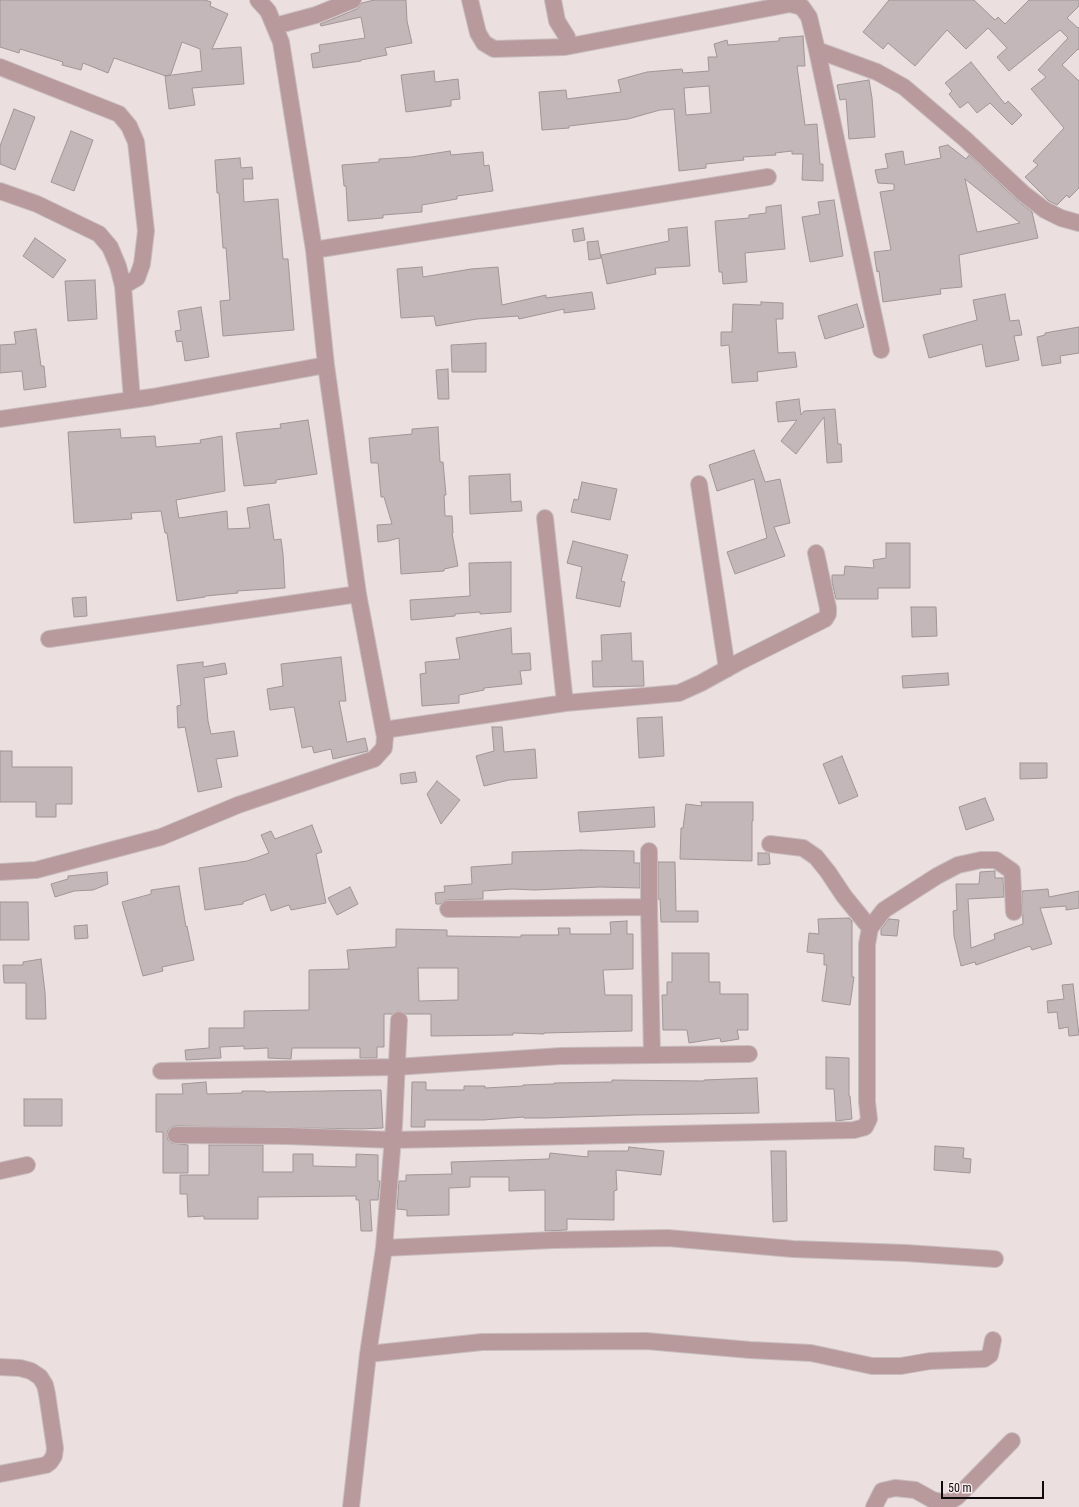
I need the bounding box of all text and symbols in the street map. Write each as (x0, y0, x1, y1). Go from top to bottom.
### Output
scale bar (943, 1473, 1046, 1499)
text: 50 m (948, 1481, 972, 1495)

